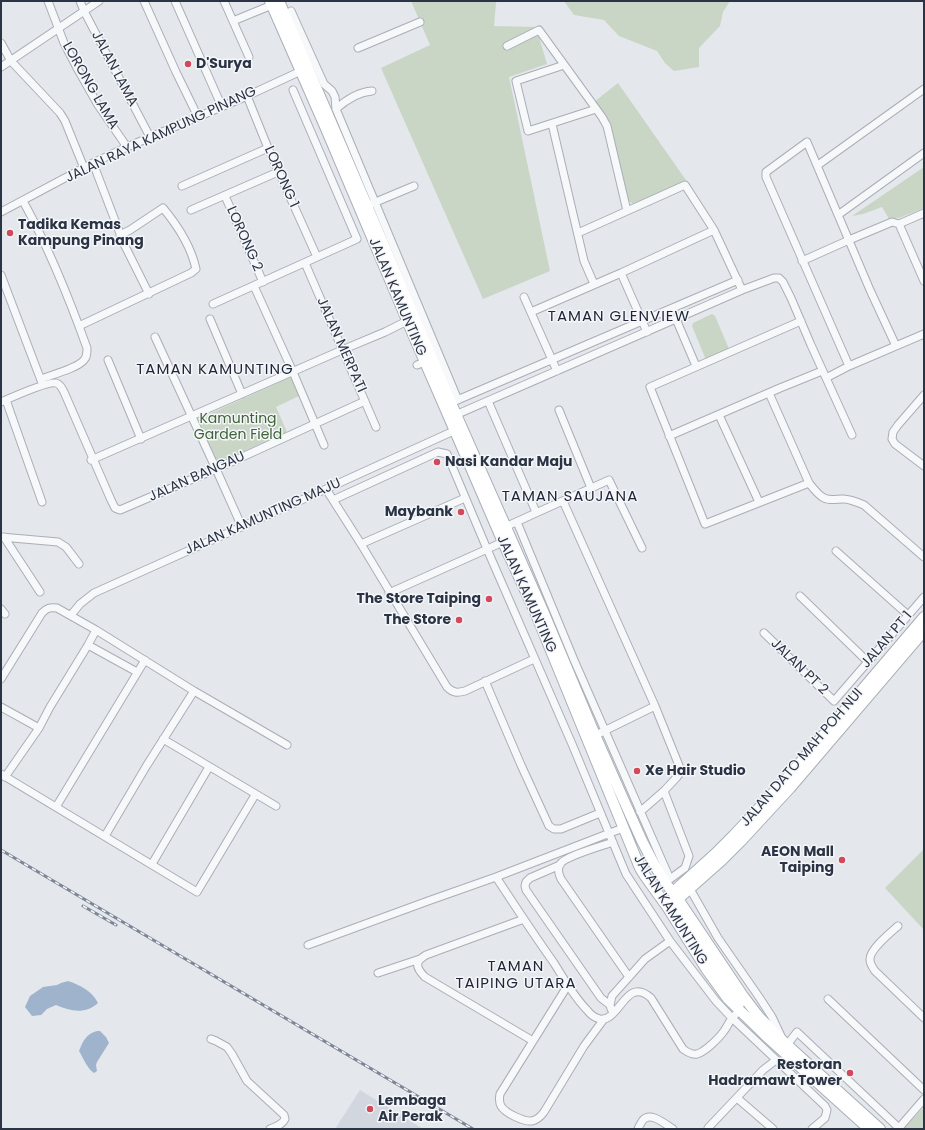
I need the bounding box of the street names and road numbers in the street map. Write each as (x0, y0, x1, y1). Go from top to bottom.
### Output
street label: JALAN LAMA (87, 28, 141, 110)
street label: LORONG LAMA (58, 39, 122, 133)
street label: JALAN RAYA KAMPUNG PINANG (63, 83, 259, 187)
street label: LORONG 1 (260, 144, 302, 210)
street label: LORONG 2 (222, 204, 266, 274)
street label: JALAN KAMUNTING (364, 235, 430, 359)
street label: JALAN MERPATI (313, 295, 369, 395)
street label: JALAN BANGAU (146, 448, 248, 506)
street label: JALAN KAMUNTING MAJU (182, 475, 344, 559)
street label: JALAN KAMUNTING (493, 533, 559, 655)
street label: JALAN PT 1 (858, 608, 916, 672)
street label: JALAN PT 2 (767, 635, 831, 699)
street label: JALAN DATO MAH POH NUI (737, 685, 867, 831)
street label: JALAN KAMUNTING (629, 852, 711, 968)

